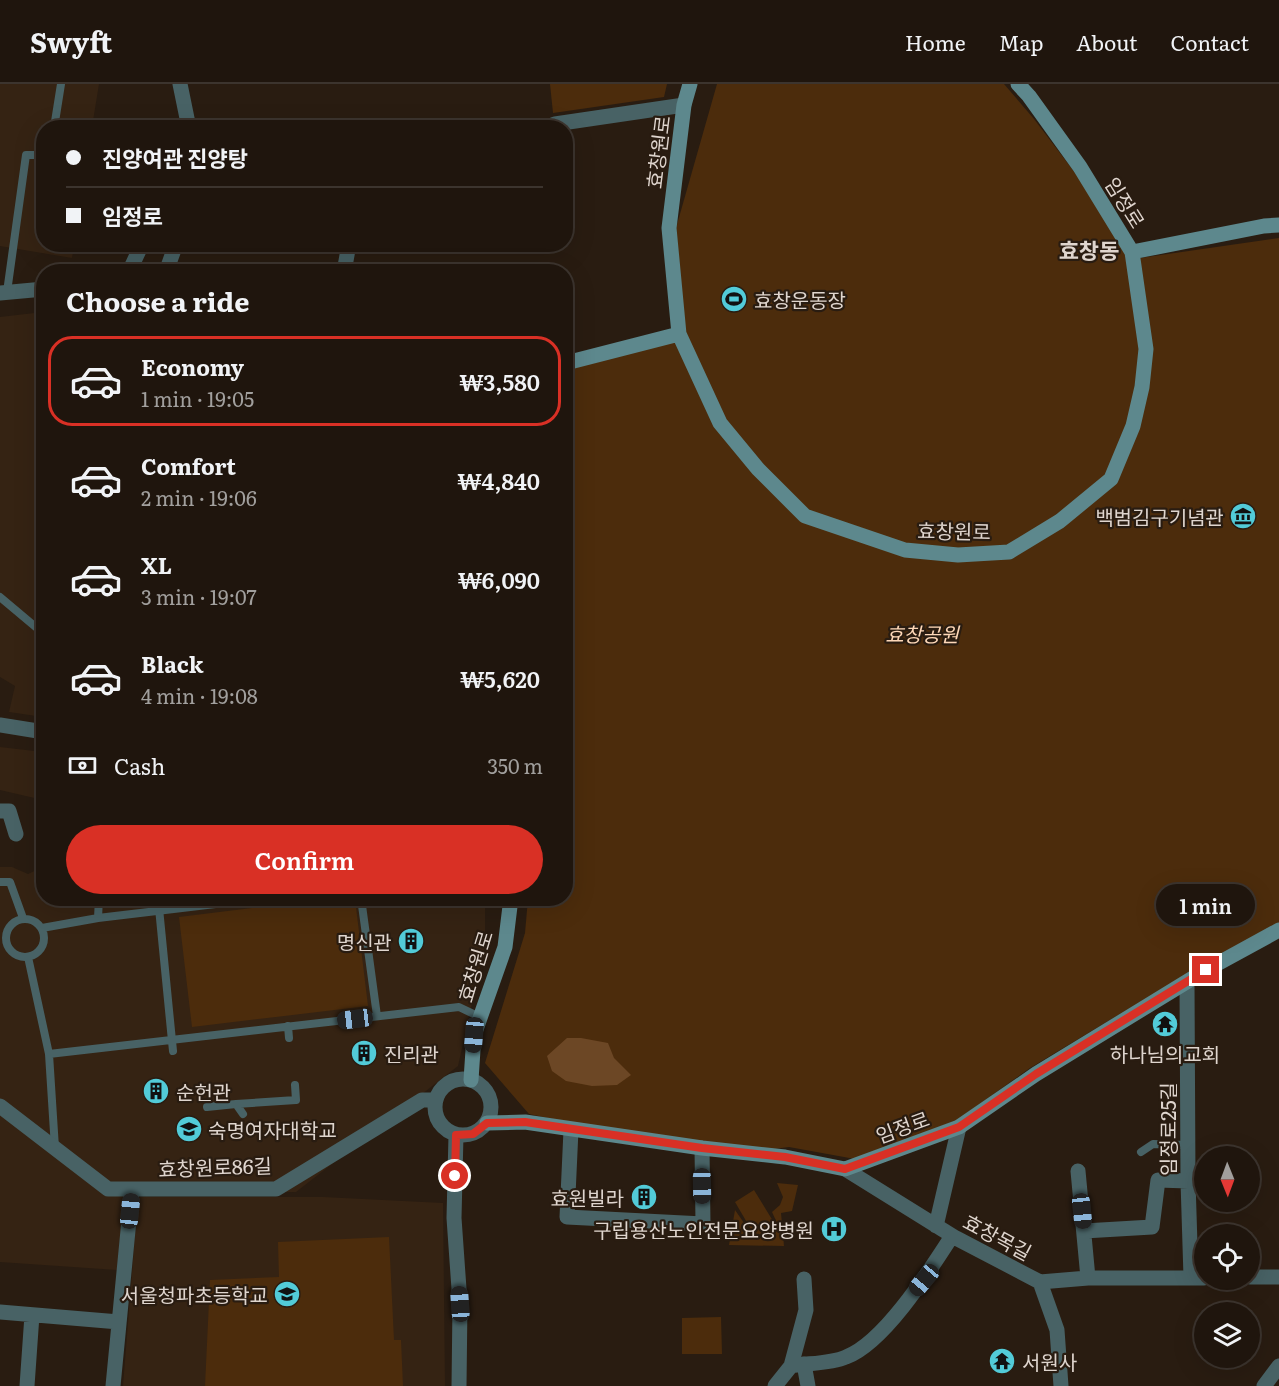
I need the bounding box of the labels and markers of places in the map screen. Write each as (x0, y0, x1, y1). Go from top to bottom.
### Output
sports icon: 효창운동장 (719, 284, 749, 314)
place label: 효창운동장 (754, 284, 846, 314)
place label: 백범김구기념관 (1095, 501, 1224, 531)
museum icon: 백범김구기념관 (1228, 501, 1258, 531)
place label: 명신관 (337, 926, 392, 956)
building icon: 명신관 (396, 926, 426, 956)
temple icon: 하나님의교회 (1150, 1009, 1180, 1039)
building icon: 진리관 (349, 1038, 379, 1068)
place label: 진리관 (384, 1038, 439, 1068)
place label: 하나님의교회 (1110, 1038, 1220, 1068)
building icon: 순헌관 (141, 1076, 171, 1106)
place label: 순헌관 (176, 1076, 231, 1106)
school or university icon: 숙명여자대학교 (174, 1114, 204, 1144)
place label: 숙명여자대학교 (208, 1114, 337, 1144)
place label: 효원빌라 (550, 1182, 624, 1212)
building icon: 효원빌라 (629, 1182, 659, 1212)
place label: 구립용산노인전문요양병원 (593, 1214, 814, 1244)
hospital icon: 구립용산노인전문요양병원 (819, 1214, 849, 1244)
place label: 서울청파초등학교 (121, 1279, 268, 1309)
school or university icon: 서울청파초등학교 (272, 1279, 302, 1309)
temple icon: 서원사 (987, 1346, 1017, 1376)
place label: 서원사 (1022, 1346, 1077, 1376)

